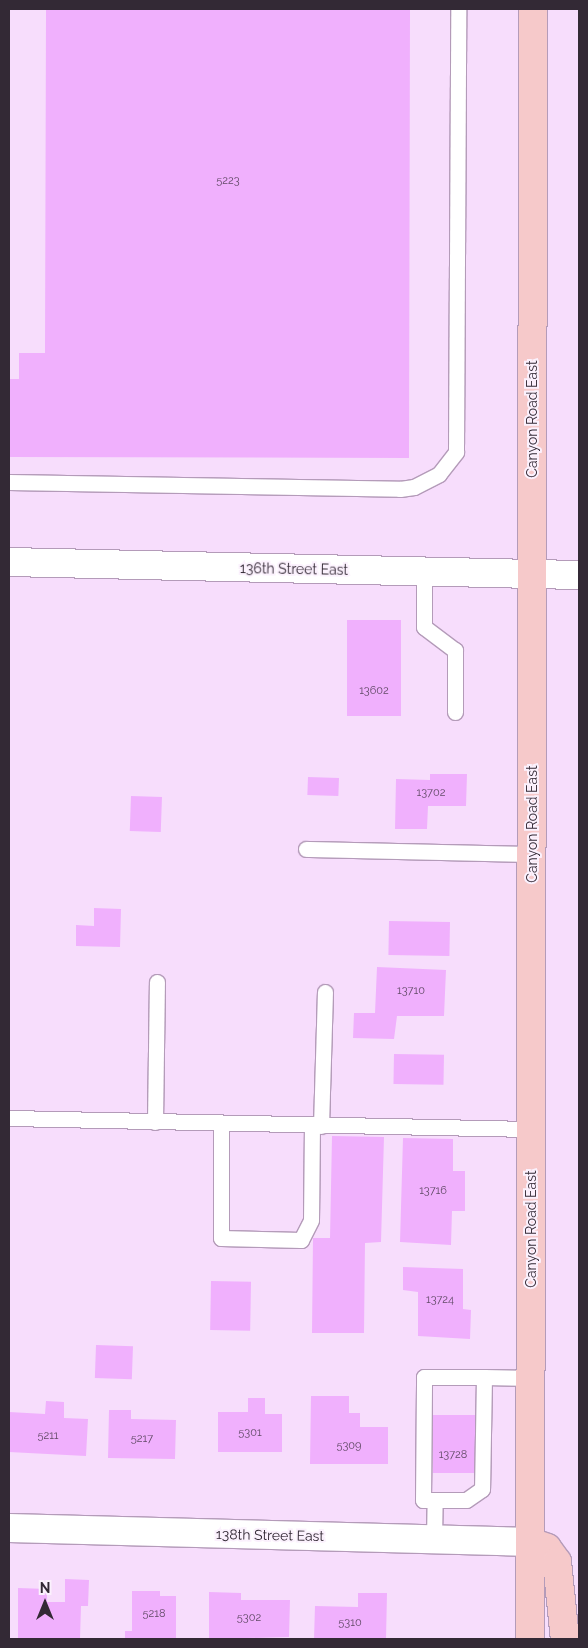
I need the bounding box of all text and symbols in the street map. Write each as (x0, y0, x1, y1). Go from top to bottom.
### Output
house number: 5223 (216, 174, 240, 188)
street label: Canyon Road East (524, 360, 540, 478)
street label: 136th Street East (240, 560, 348, 578)
house number: 13602 (359, 684, 389, 698)
street label: Canyon Road East (524, 765, 540, 883)
house number: 13702 (417, 786, 445, 800)
house number: 13710 (397, 984, 425, 998)
street label: Canyon Road East (523, 1170, 539, 1288)
house number: 13716 (419, 1184, 447, 1198)
house number: 13724 (426, 1293, 454, 1307)
house number: 5301 (238, 1426, 262, 1440)
house number: 5211 (37, 1429, 59, 1443)
house number: 5217 (131, 1432, 153, 1446)
house number: 5309 (336, 1439, 362, 1453)
house number: 13728 (439, 1448, 467, 1462)
street label: 138th Street East (216, 1526, 324, 1544)
north arrow (20, 1578, 70, 1628)
text: N (40, 1580, 50, 1596)
house number: 5218 (143, 1607, 165, 1621)
house number: 5302 (237, 1611, 261, 1625)
house number: 5310 (338, 1616, 362, 1630)

